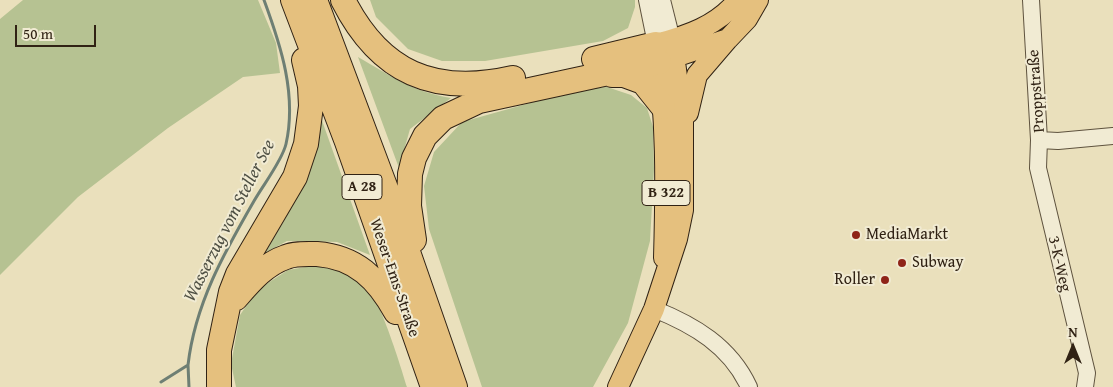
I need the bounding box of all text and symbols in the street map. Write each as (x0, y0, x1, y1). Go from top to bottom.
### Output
scale bar (18, 15, 99, 47)
text: 50 m (23, 23, 53, 44)
street label: Proppstraße (1025, 49, 1049, 133)
water label: Wasserzug vom Steller See (180, 136, 280, 306)
road number: A 28 (342, 174, 382, 200)
road number: B 322 (642, 180, 690, 206)
street label: Weser-Ems-Straße (365, 216, 423, 340)
place label: MediaMarkt (866, 225, 948, 245)
marker: MediaMarkt (850, 229, 862, 241)
street label: 3-K-Weg (1043, 234, 1075, 294)
place label: Subway (912, 253, 963, 273)
marker: Subway (896, 257, 908, 269)
place label: Roller (835, 270, 875, 290)
marker: Roller (879, 274, 891, 286)
north arrow (1048, 322, 1098, 372)
text: N (1068, 322, 1078, 342)

